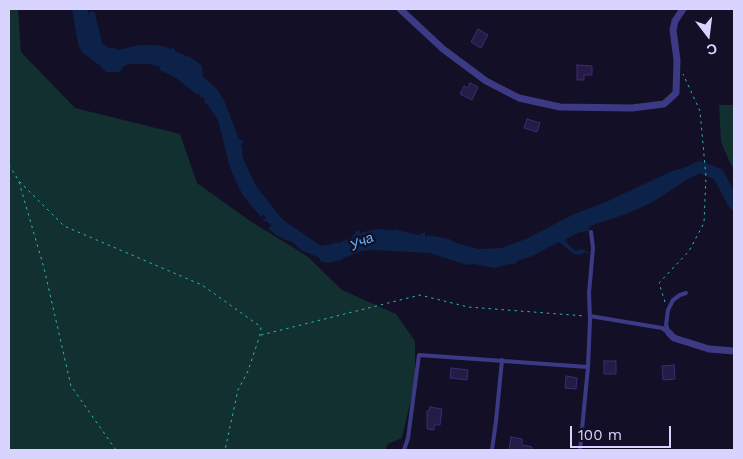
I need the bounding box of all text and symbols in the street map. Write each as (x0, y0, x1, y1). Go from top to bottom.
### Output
north arrow (683, 10, 733, 60)
text: С (705, 40, 719, 59)
water label: Уча (348, 229, 376, 255)
scale bar (573, 416, 674, 448)
text: 100 m (578, 426, 622, 444)

